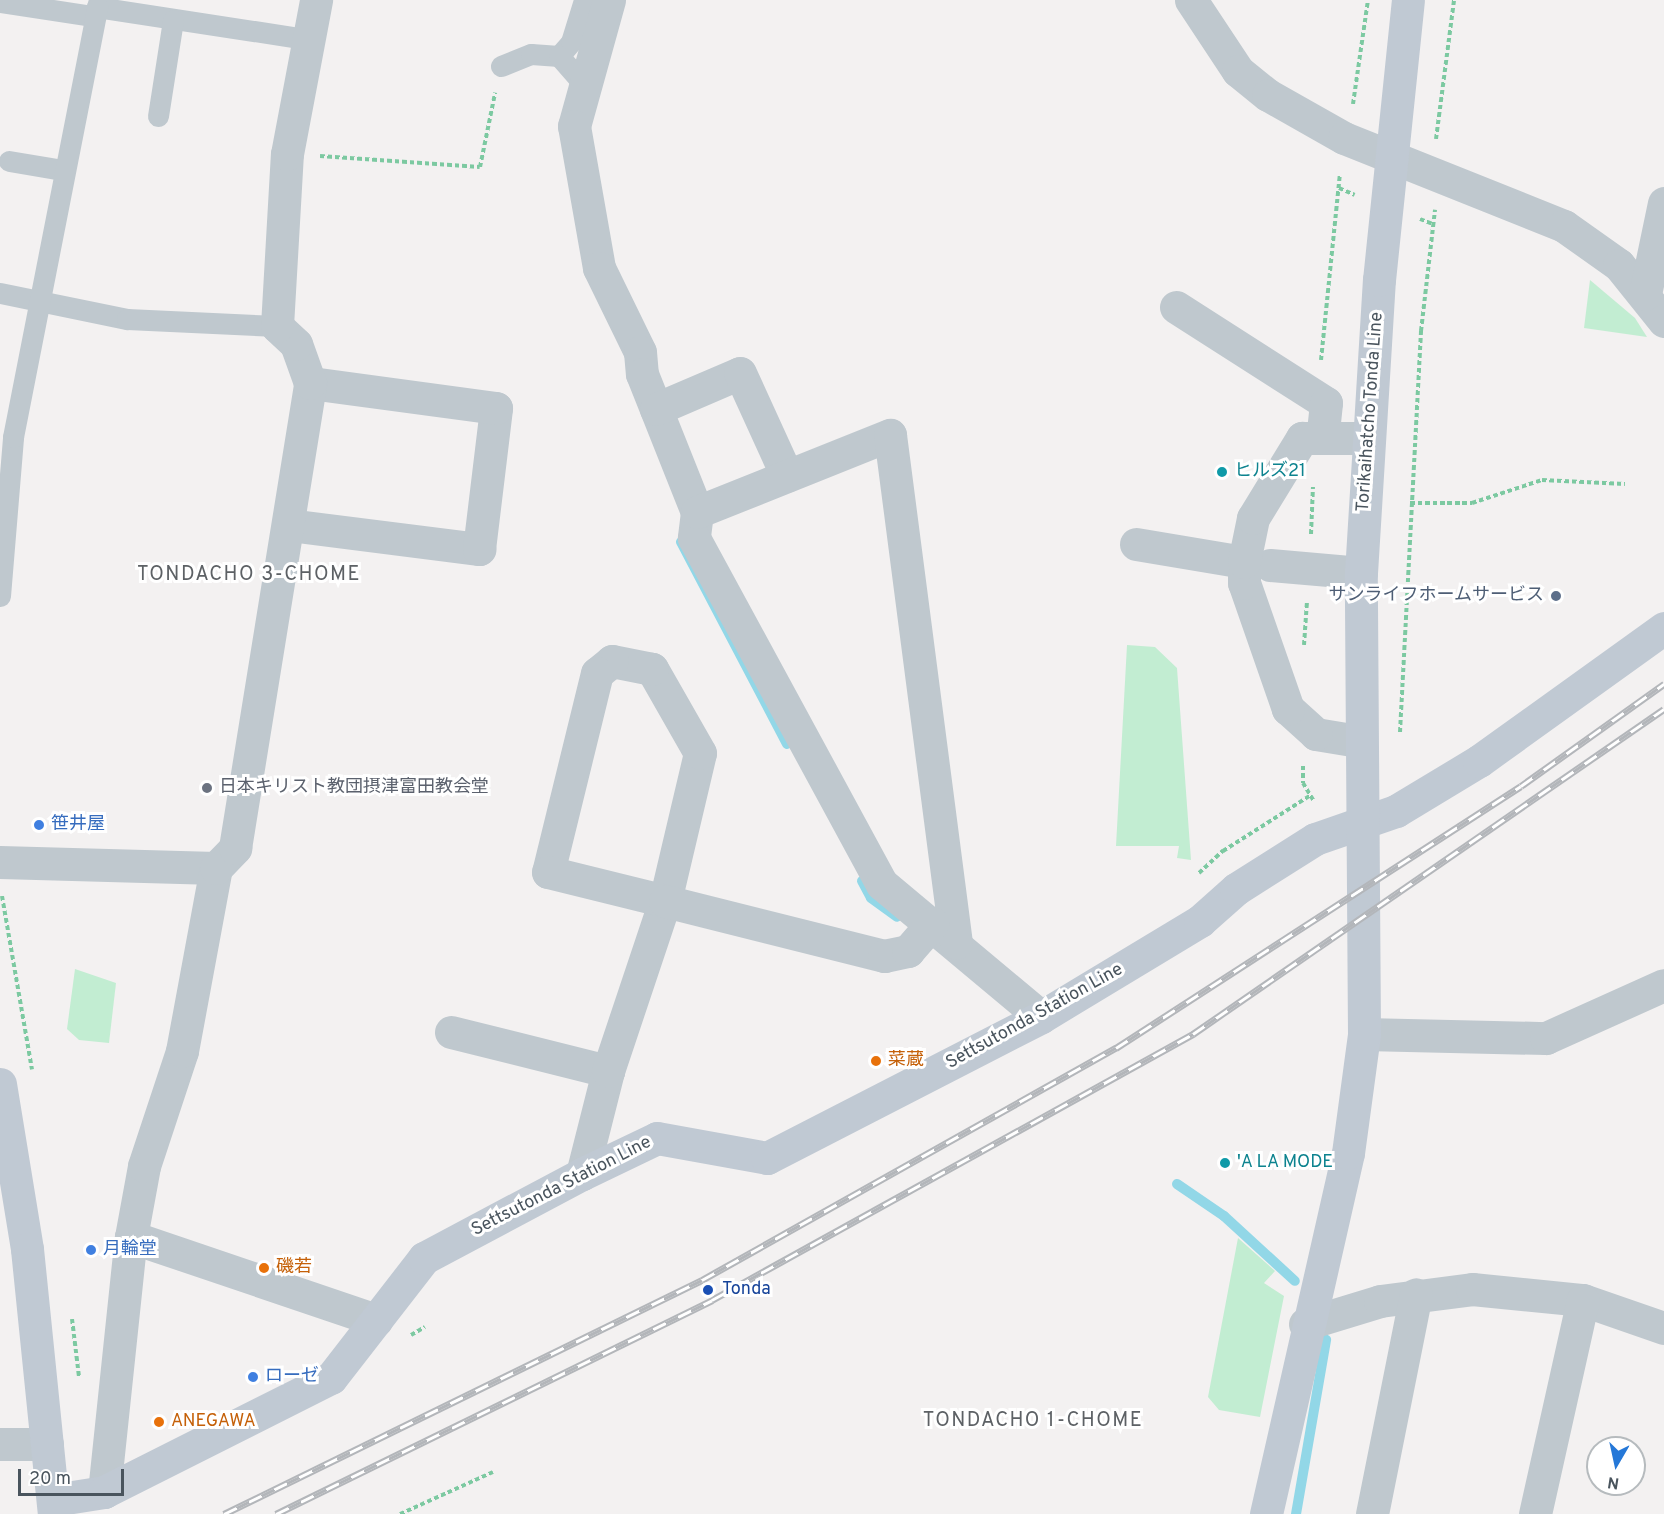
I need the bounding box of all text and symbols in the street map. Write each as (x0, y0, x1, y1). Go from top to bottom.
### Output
street label: Torikaihatcho Tonda Line (1353, 311, 1389, 513)
place label: ヒルズ21 (1234, 461, 1306, 483)
marker: ヒルズ21 (1215, 465, 1229, 479)
district label: TONDACHO 3-CHOME (137, 563, 361, 587)
place label: サンライフホームサービス (1328, 585, 1544, 607)
marker: サンライフホームサービス (1549, 589, 1563, 603)
place label: 日本キリスト教団摂津富田教会堂 (219, 777, 489, 799)
marker: 日本キリスト教団摂津富田教会堂 (200, 781, 214, 795)
place label: 笹井屋 (51, 814, 105, 836)
marker: 笹井屋 (32, 818, 46, 832)
street label: Settsutonda Station Line (943, 959, 1127, 1075)
place label: 菜蔵 (888, 1050, 924, 1072)
marker: 菜蔵 (869, 1054, 883, 1068)
street label: Settsutonda Station Line (469, 1132, 655, 1242)
place label: 'A LA MODE (1237, 1152, 1335, 1174)
marker: 'A LA MODE (1218, 1156, 1232, 1170)
place label: 月輪堂 (103, 1239, 157, 1261)
marker: 月輪堂 (84, 1243, 98, 1257)
place label: 磯若 (276, 1257, 312, 1279)
marker: 磯若 (257, 1261, 271, 1275)
place label: Tonda (722, 1279, 771, 1301)
marker: Tonda (699, 1281, 717, 1299)
place label: ローゼ (265, 1366, 319, 1388)
marker: ローゼ (246, 1370, 260, 1384)
district label: TONDACHO 1-CHOME (923, 1409, 1143, 1433)
place label: ANEGAWA (171, 1411, 256, 1433)
marker: ANEGAWA (152, 1415, 166, 1429)
north arrow (1586, 1436, 1646, 1496)
scale bar (21, 1457, 128, 1495)
text: 20 m (29, 1468, 71, 1491)
text: N (1606, 1471, 1621, 1493)

